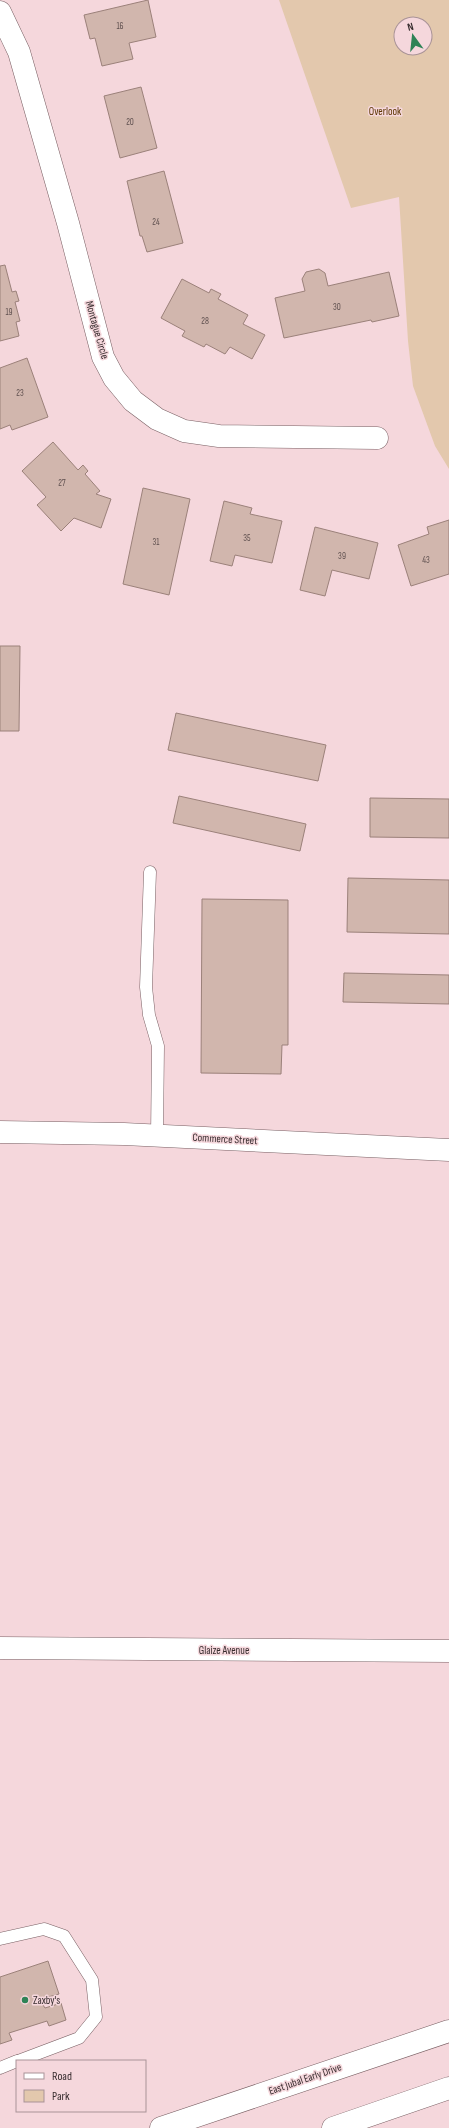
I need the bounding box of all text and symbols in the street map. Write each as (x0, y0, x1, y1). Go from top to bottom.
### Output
north arrow (393, 16, 433, 56)
text: N (406, 20, 415, 34)
house number: 16 (116, 21, 124, 32)
park label: Overlook (369, 105, 402, 118)
house number: 20 (126, 117, 134, 128)
house number: 24 (152, 217, 160, 228)
street label: Montague Circle (83, 299, 111, 361)
house number: 30 (333, 302, 341, 313)
house number: 19 (5, 307, 13, 318)
house number: 28 (201, 316, 209, 327)
house number: 23 (16, 388, 24, 399)
house number: 27 (58, 478, 66, 489)
house number: 35 (243, 533, 251, 544)
house number: 31 (153, 537, 160, 548)
house number: 39 (338, 551, 346, 562)
house number: 43 (422, 555, 430, 566)
street label: Commerce Street (192, 1131, 258, 1147)
street label: Glaize Avenue (199, 1644, 249, 1657)
place label: Zaxby's (33, 1994, 60, 2007)
marker: Zaxby's (20, 1995, 30, 2005)
legend (16, 2060, 146, 2112)
street label: East Jubal Early Drive (267, 2060, 343, 2098)
text: Road (52, 2069, 72, 2084)
text: Park (52, 2089, 70, 2104)

